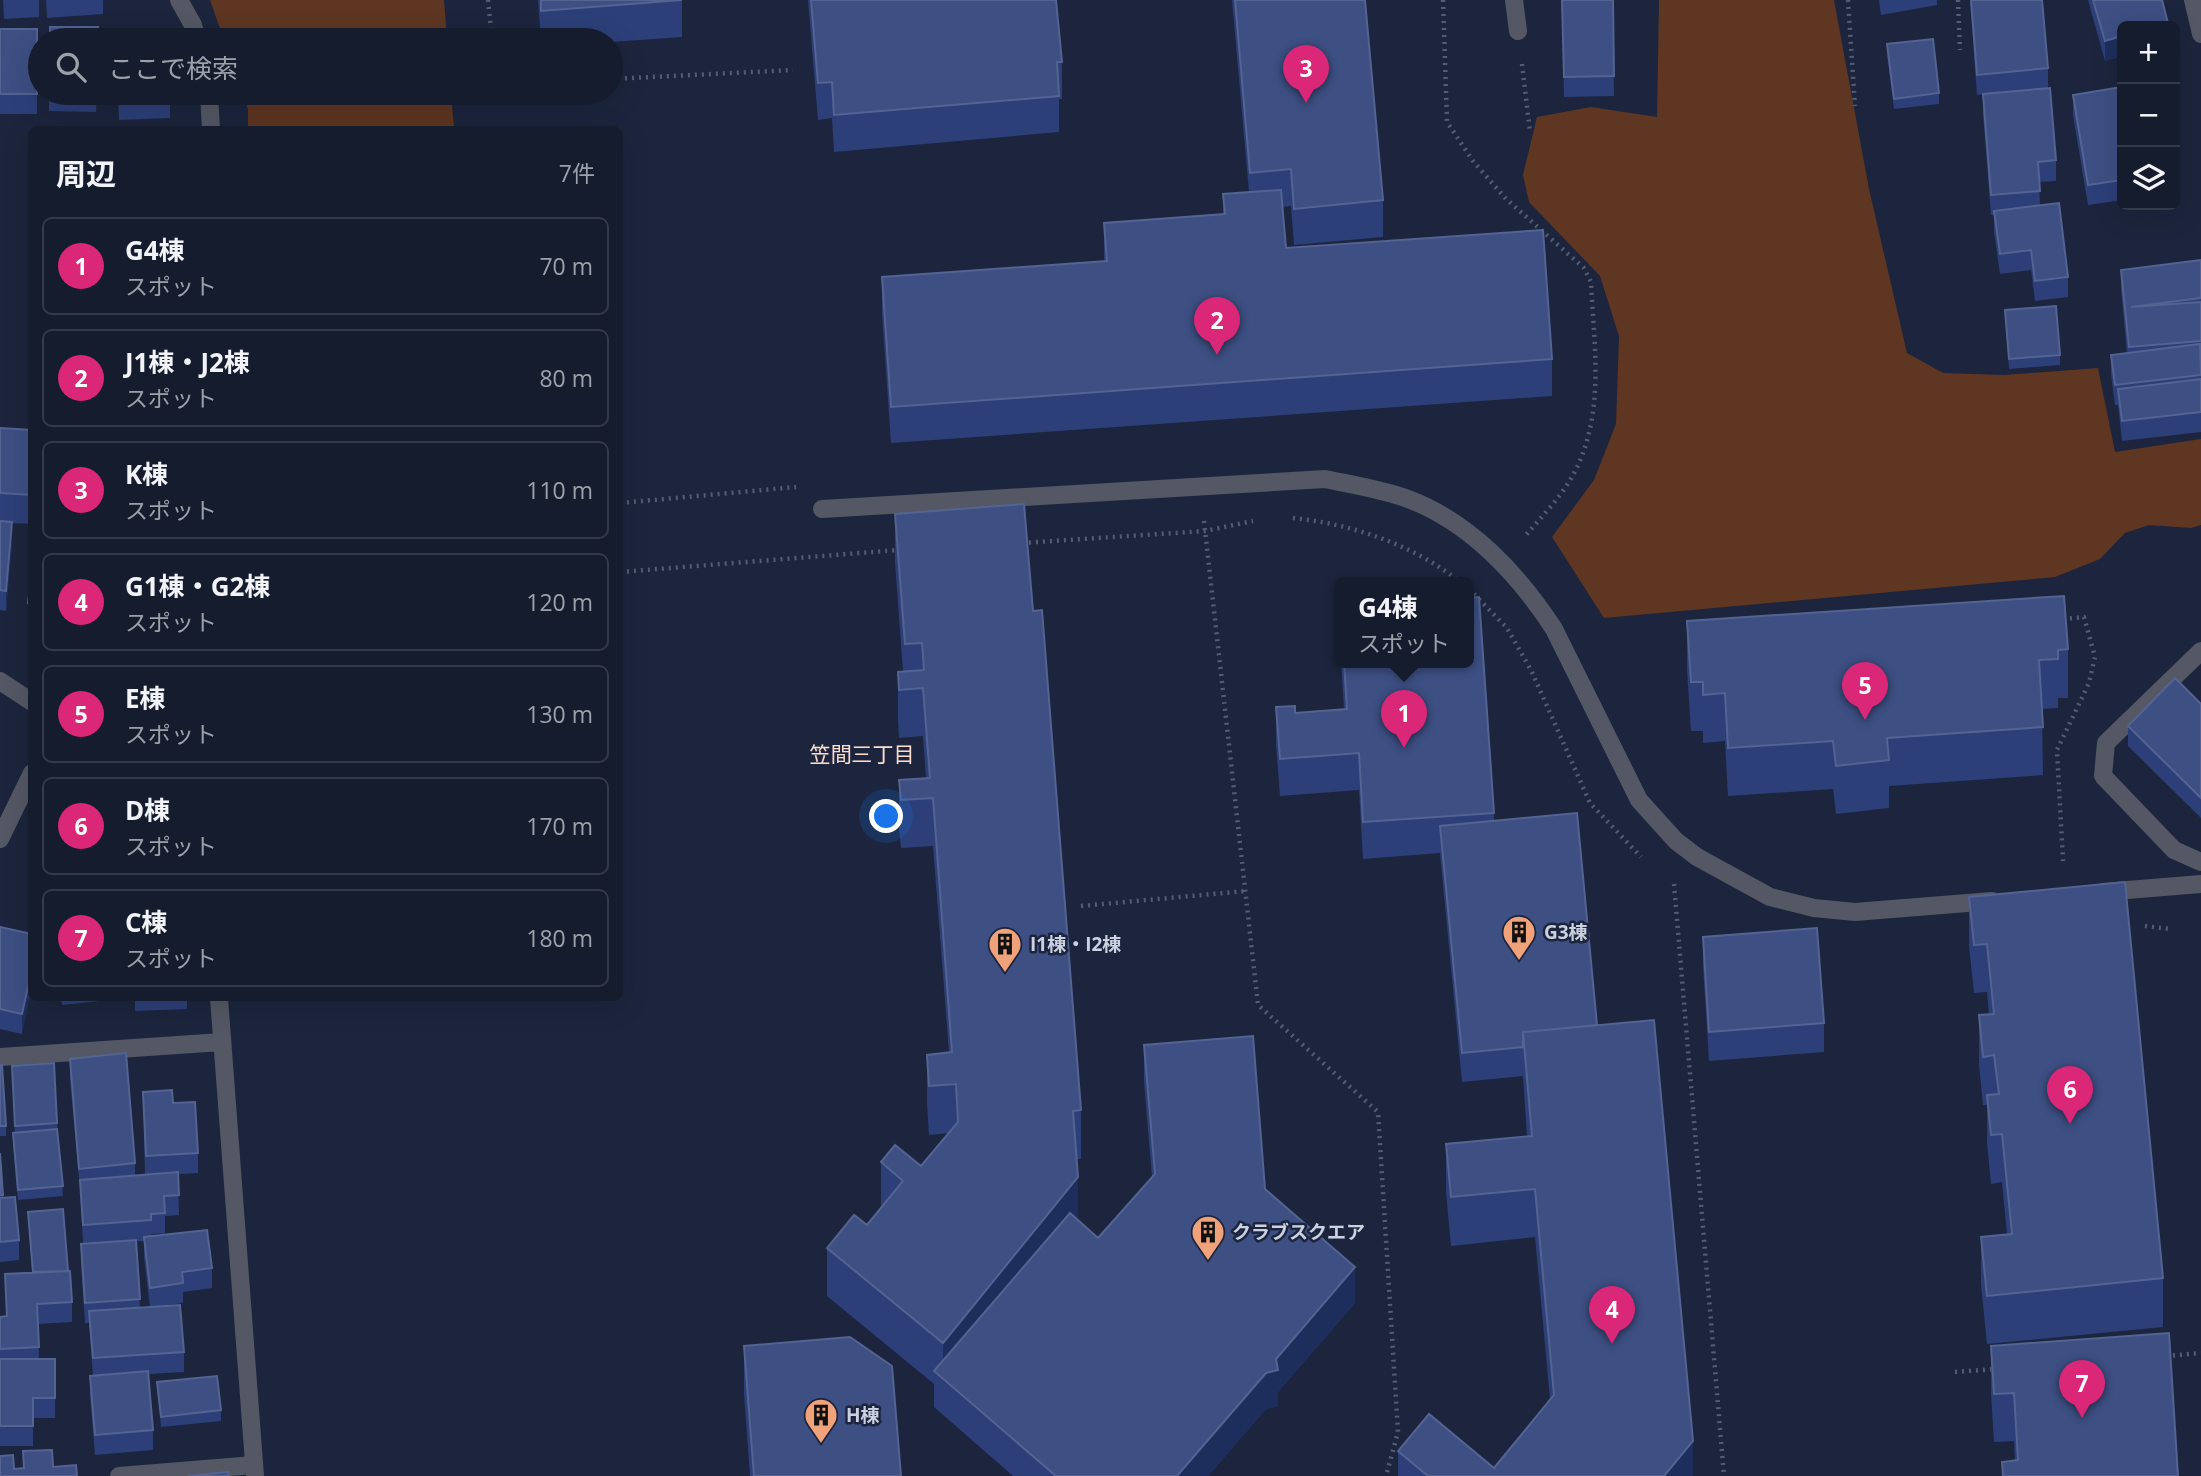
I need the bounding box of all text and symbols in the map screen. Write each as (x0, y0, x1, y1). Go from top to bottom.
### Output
map controls (2117, 21, 2180, 210)
button: + (2117, 21, 2180, 84)
search box (28, 28, 623, 105)
pin: 3 (1283, 45, 1329, 103)
icon: search (52, 48, 90, 86)
text: ここで検索 (108, 50, 238, 86)
button: − (2117, 84, 2180, 147)
button: layers (2117, 147, 2180, 210)
text: 周辺 (56, 153, 116, 194)
text: 7件 (559, 157, 595, 189)
text: G4棟 (125, 232, 185, 268)
text: 1 (74, 250, 88, 282)
text: 70 m (539, 250, 593, 282)
text: スポット (125, 270, 217, 302)
pin: 2 (1194, 297, 1240, 355)
text: J1棟・J2棟 (125, 344, 250, 380)
text: 2 (74, 362, 88, 394)
text: 80 m (539, 362, 593, 394)
text: スポット (125, 382, 217, 414)
text: K棟 (125, 456, 168, 492)
text: 3 (74, 474, 88, 506)
text: 110 m (526, 474, 593, 506)
text: スポット (125, 494, 217, 526)
text: G1棟・G2棟 (125, 568, 270, 604)
popup (1334, 577, 1474, 668)
text: 4 (74, 586, 88, 618)
text: 120 m (526, 586, 593, 618)
text: G4棟 (1358, 589, 1418, 625)
text: スポット (125, 606, 217, 638)
text: スポット (1358, 627, 1450, 659)
pin: 5 (1842, 662, 1888, 720)
text: E棟 (125, 680, 166, 716)
pin: 1 (1381, 690, 1427, 748)
text: 5 (74, 698, 88, 730)
text: 130 m (526, 698, 593, 730)
text: スポット (125, 718, 217, 750)
district label: 笠間三丁目 (810, 740, 915, 768)
text: D棟 (125, 792, 170, 828)
your location (869, 799, 903, 833)
text: 6 (74, 810, 88, 842)
text: 170 m (526, 810, 593, 842)
text: スポット (125, 830, 217, 862)
text: C棟 (125, 904, 168, 940)
building icon: G3棟 (1500, 913, 1538, 962)
place label: G3棟 (1544, 919, 1588, 945)
text: 7 (74, 922, 88, 954)
text: 180 m (526, 922, 593, 954)
building icon: I1棟・I2棟 (986, 925, 1024, 974)
place label: I1棟・I2棟 (1030, 931, 1121, 957)
text: スポット (125, 942, 217, 974)
pin: 6 (2047, 1066, 2093, 1124)
building icon: クラブスクエア (1189, 1213, 1227, 1262)
place label: クラブスクエア (1232, 1219, 1365, 1245)
pin: 4 (1589, 1286, 1635, 1344)
pin: 7 (2059, 1360, 2105, 1418)
building icon: H棟 (802, 1396, 840, 1445)
place label: H棟 (846, 1402, 880, 1428)

